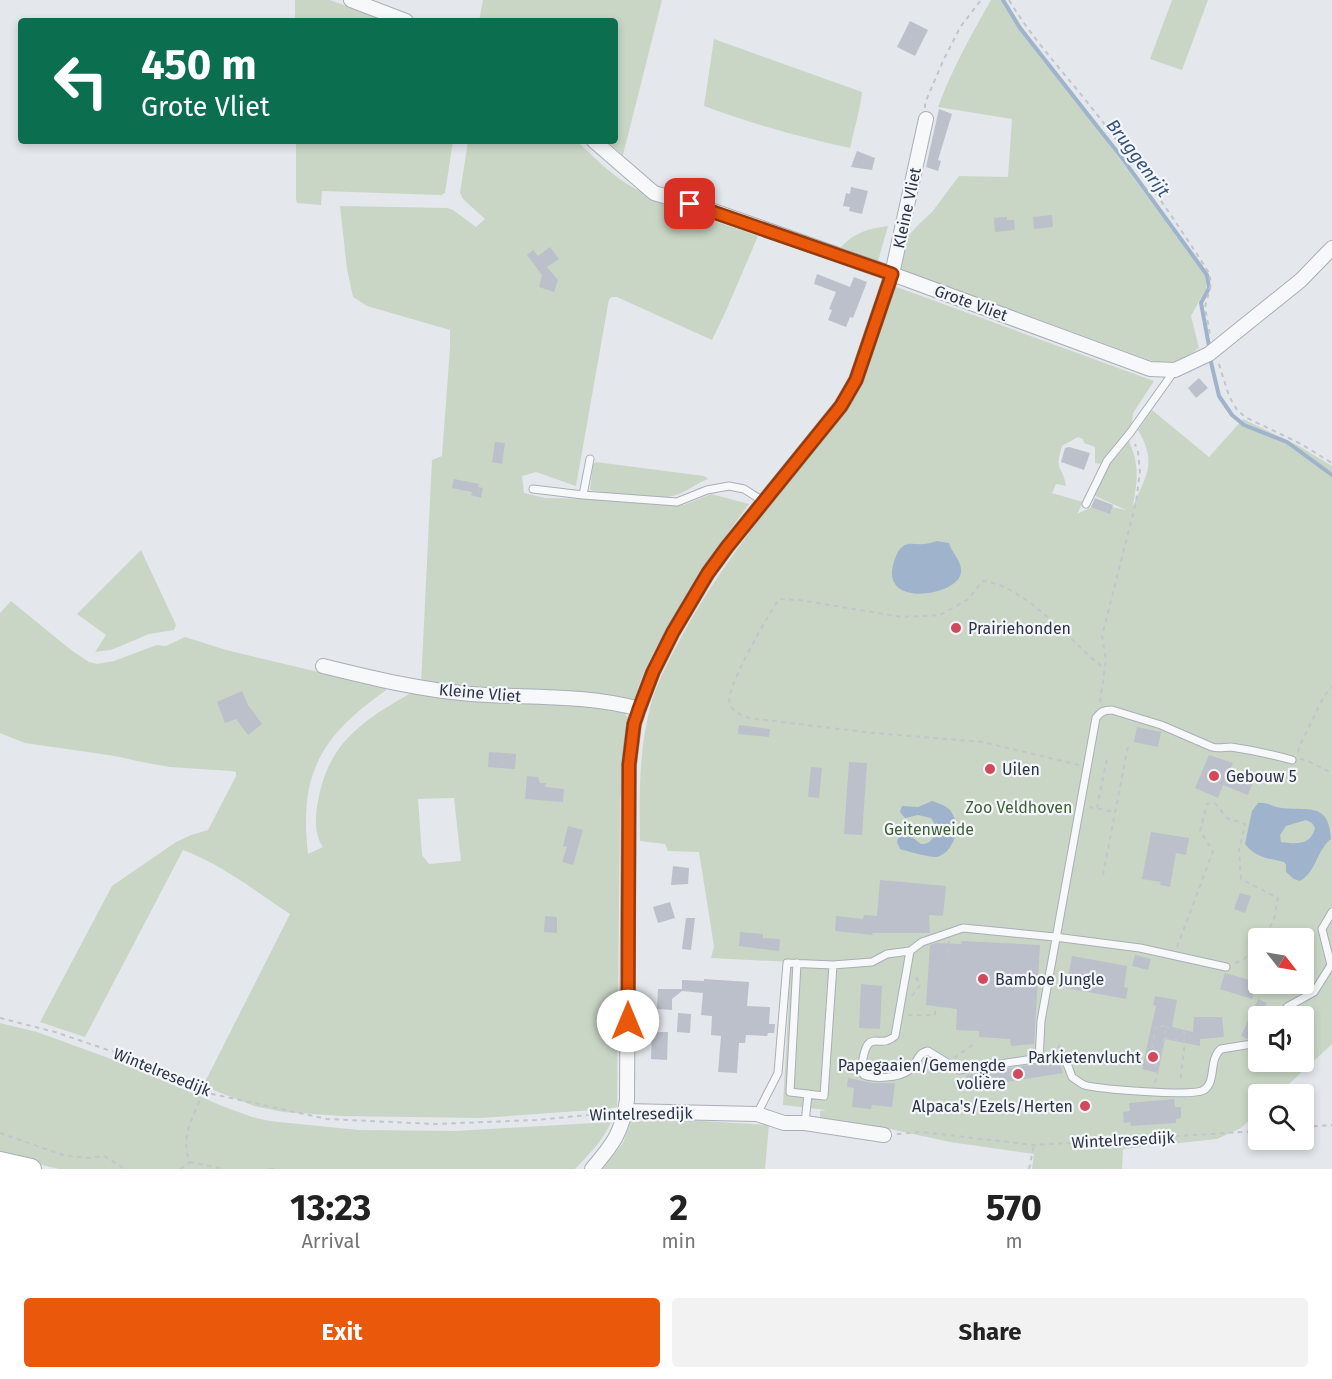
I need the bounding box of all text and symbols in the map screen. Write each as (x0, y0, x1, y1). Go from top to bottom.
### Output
text: 450 m (141, 40, 257, 90)
icon: left (42, 42, 120, 120)
text: Grote Vliet (141, 91, 270, 123)
water label: Bruggenrijt (1102, 115, 1175, 202)
street label: Kleine Vliet (889, 166, 925, 250)
pin (664, 178, 715, 229)
icon: arrive (673, 187, 706, 220)
street label: Grote Vliet (932, 281, 1010, 325)
place label: Prairiehonden (968, 619, 1071, 638)
marker: Prairiehonden (949, 621, 963, 635)
street label: Kleine Vliet (438, 680, 522, 706)
place label: Uilen (1002, 760, 1040, 779)
marker: Uilen (983, 762, 997, 776)
place label: Gebouw 5 (1226, 767, 1297, 786)
marker: Gebouw 5 (1207, 769, 1221, 783)
park label: Zoo Veldhoven (966, 798, 1072, 817)
park label: Geitenweide (884, 820, 974, 839)
north arrow (1248, 928, 1314, 994)
map controls (1248, 928, 1314, 1150)
place label: Bamboe Jungle (995, 970, 1104, 989)
marker: Bamboe Jungle (976, 972, 990, 986)
position arrow (596, 989, 660, 1053)
button: sound (1248, 1006, 1314, 1072)
street label: Wintelresedijk (110, 1044, 214, 1100)
place label: Parkietenvlucht (1028, 1048, 1141, 1067)
marker: Parkietenvlucht (1146, 1050, 1160, 1064)
place label: Papegaaien/Gemengde volière (838, 1056, 1006, 1093)
marker: Papegaaien/Gemengde volière (1011, 1067, 1025, 1081)
button: search (1248, 1084, 1314, 1150)
place label: Alpaca's/Ezels/Herten (912, 1097, 1073, 1116)
marker: Alpaca's/Ezels/Herten (1078, 1099, 1092, 1113)
street label: Wintelresedijk (589, 1104, 694, 1124)
street label: Wintelresedijk (1071, 1128, 1176, 1152)
text: 13:23 (290, 1186, 371, 1230)
text: 2 (669, 1186, 688, 1230)
text: 570 (986, 1186, 1042, 1230)
text: Arrival (301, 1229, 360, 1253)
text: min (661, 1229, 696, 1253)
text: m (1005, 1229, 1023, 1253)
button: Exit (24, 1298, 660, 1367)
button: Share (672, 1298, 1308, 1367)

